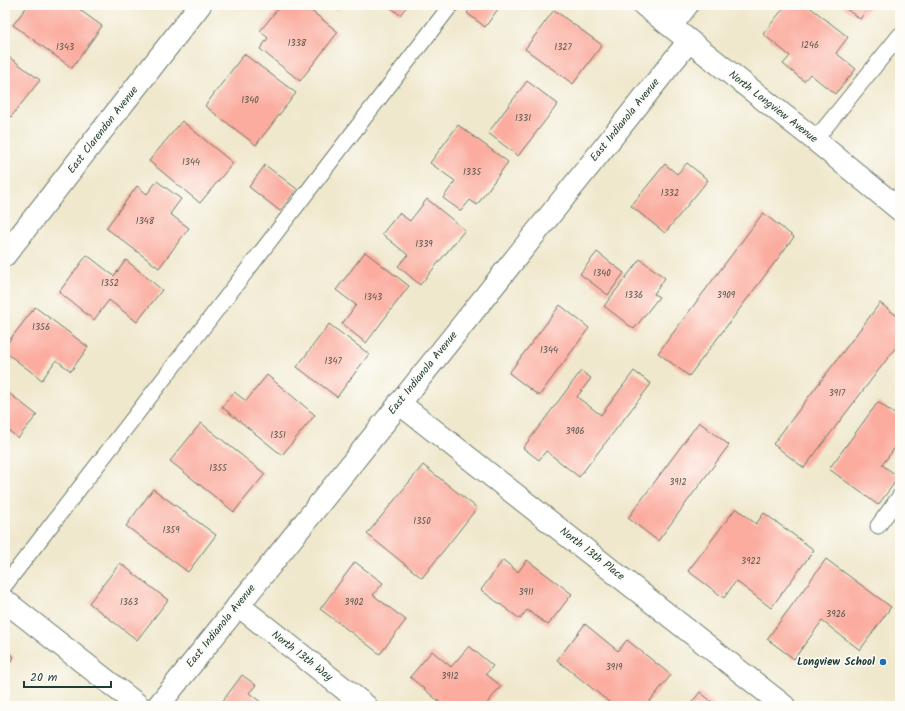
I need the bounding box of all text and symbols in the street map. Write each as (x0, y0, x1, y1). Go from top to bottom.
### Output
house number: 1338 (288, 36, 307, 51)
house number: 1246 (801, 38, 819, 53)
house number: 1343 (56, 40, 74, 55)
house number: 1327 (554, 40, 573, 55)
street label: North Longview Avenue (724, 66, 822, 148)
street label: East Indianola Avenue (586, 74, 664, 166)
street label: East Clarendon Avenue (63, 82, 143, 178)
house number: 1340 (241, 93, 259, 108)
house number: 1331 (515, 111, 531, 126)
house number: 1344 (182, 155, 200, 170)
house number: 1335 (463, 165, 482, 180)
house number: 1332 (661, 186, 679, 201)
house number: 1348 (136, 214, 155, 229)
house number: 1339 (415, 237, 433, 252)
house number: 1340 (593, 266, 611, 281)
house number: 1352 (101, 276, 119, 291)
house number: 1336 (625, 288, 643, 303)
house number: 3909 (717, 288, 736, 303)
house number: 1343 (364, 290, 382, 305)
house number: 1356 (32, 320, 50, 335)
street label: East Indianola Avenue (384, 327, 462, 419)
house number: 1344 (540, 343, 558, 358)
house number: 1347 (324, 354, 342, 369)
house number: 3917 (829, 386, 846, 401)
house number: 3906 (565, 424, 585, 439)
house number: 1351 (270, 428, 286, 443)
house number: 1355 (209, 461, 228, 476)
house number: 3912 (669, 475, 687, 490)
house number: 1350 (413, 514, 431, 529)
house number: 1359 (162, 523, 180, 538)
street label: North 13th Place (555, 523, 629, 585)
house number: 3922 (741, 554, 761, 569)
street label: East Indianola Avenue (182, 580, 260, 672)
house number: 3911 (518, 585, 534, 600)
house number: 1363 (120, 595, 138, 610)
house number: 3902 (344, 595, 364, 610)
house number: 3926 (826, 607, 846, 622)
street label: North 13th Way (267, 626, 337, 686)
place label: Longview School (797, 653, 875, 671)
marker: Longview School (878, 657, 888, 667)
house number: 3919 (606, 660, 623, 675)
scale bar (24, 663, 111, 689)
text: 20 m (30, 668, 58, 687)
house number: 3912 (441, 669, 459, 684)

